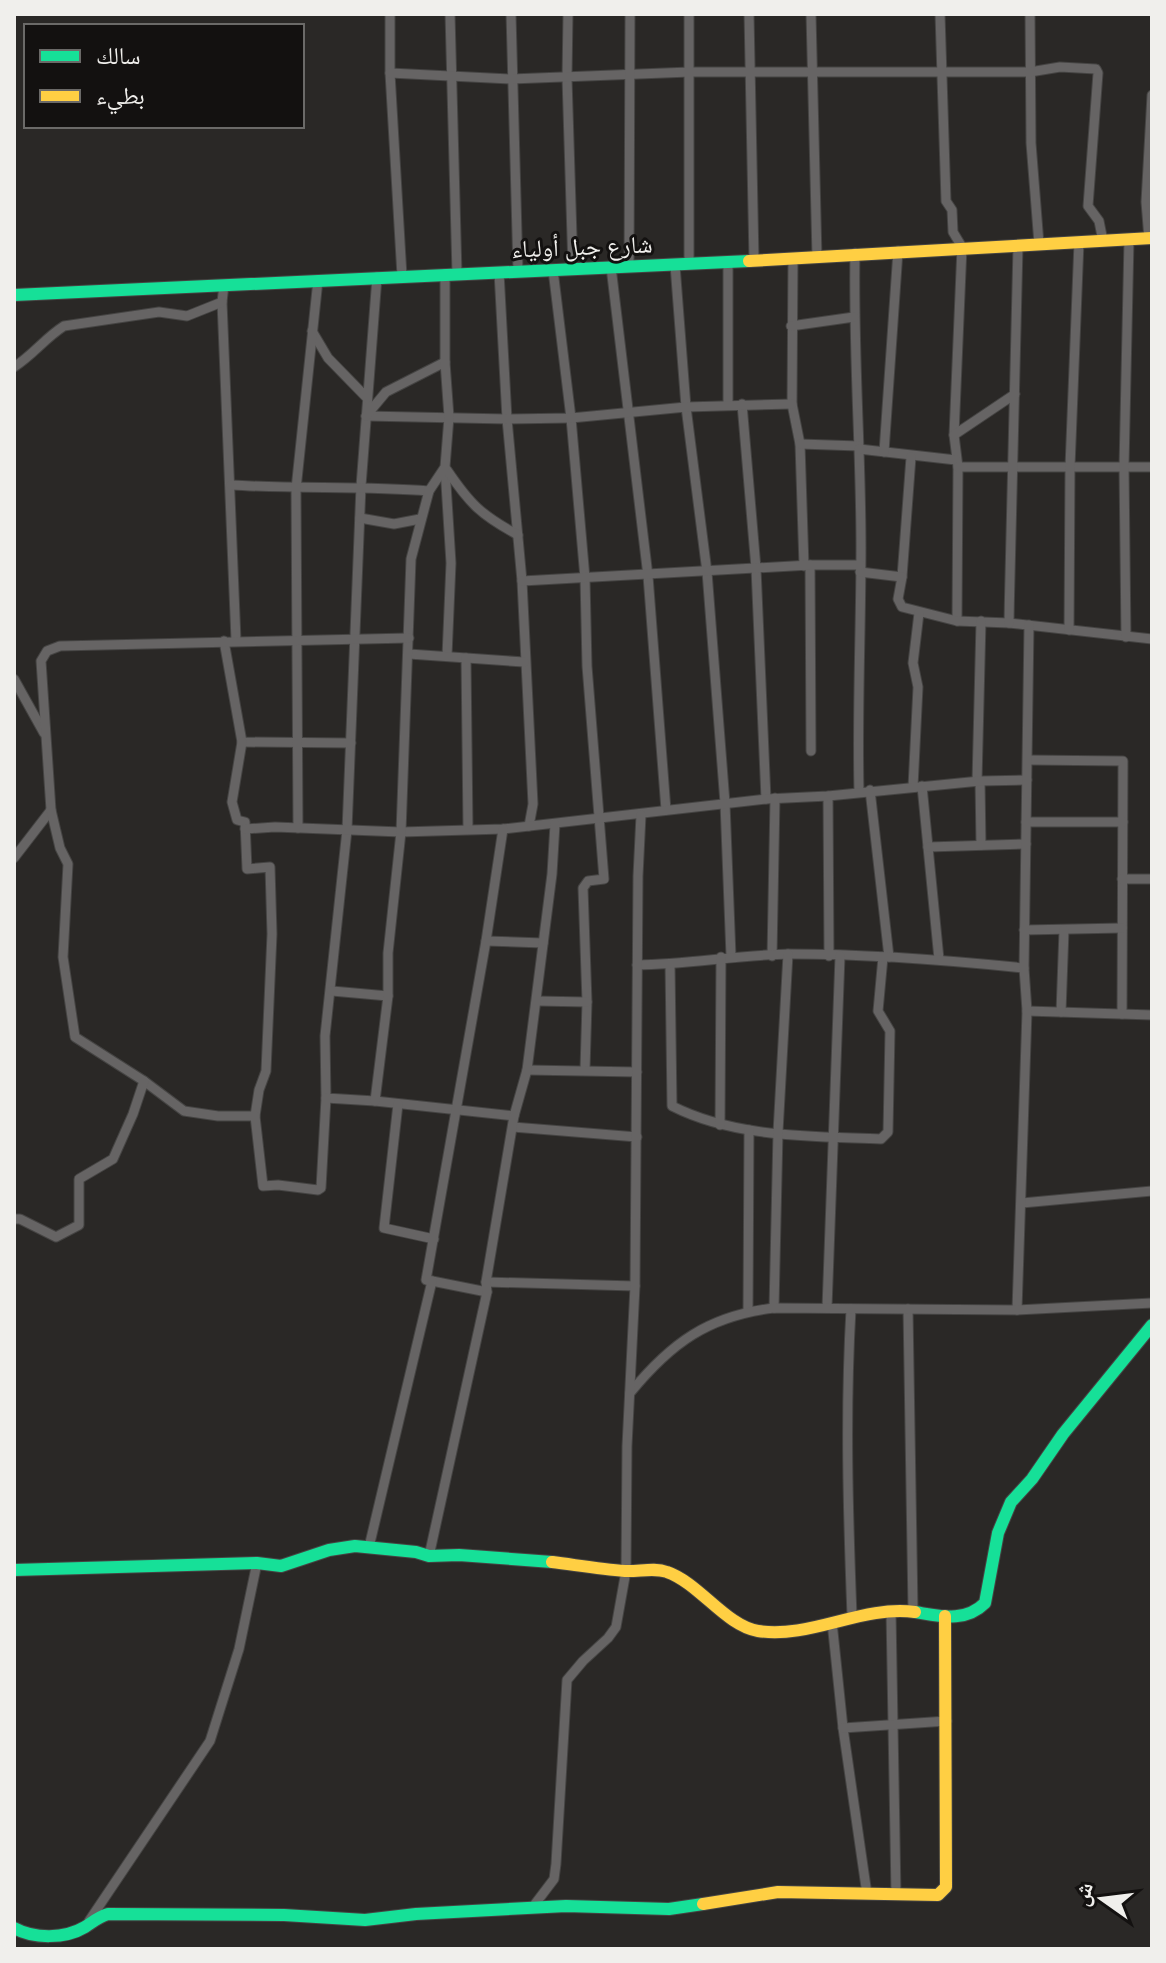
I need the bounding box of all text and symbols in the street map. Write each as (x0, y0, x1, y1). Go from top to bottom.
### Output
legend (24, 24, 304, 128)
text: سالك (96, 39, 141, 71)
text: بطيء (96, 79, 145, 115)
street label: شارع جبل أولياء (511, 228, 653, 264)
north arrow (1062, 1859, 1142, 1939)
text: ش (1065, 1879, 1099, 1909)

